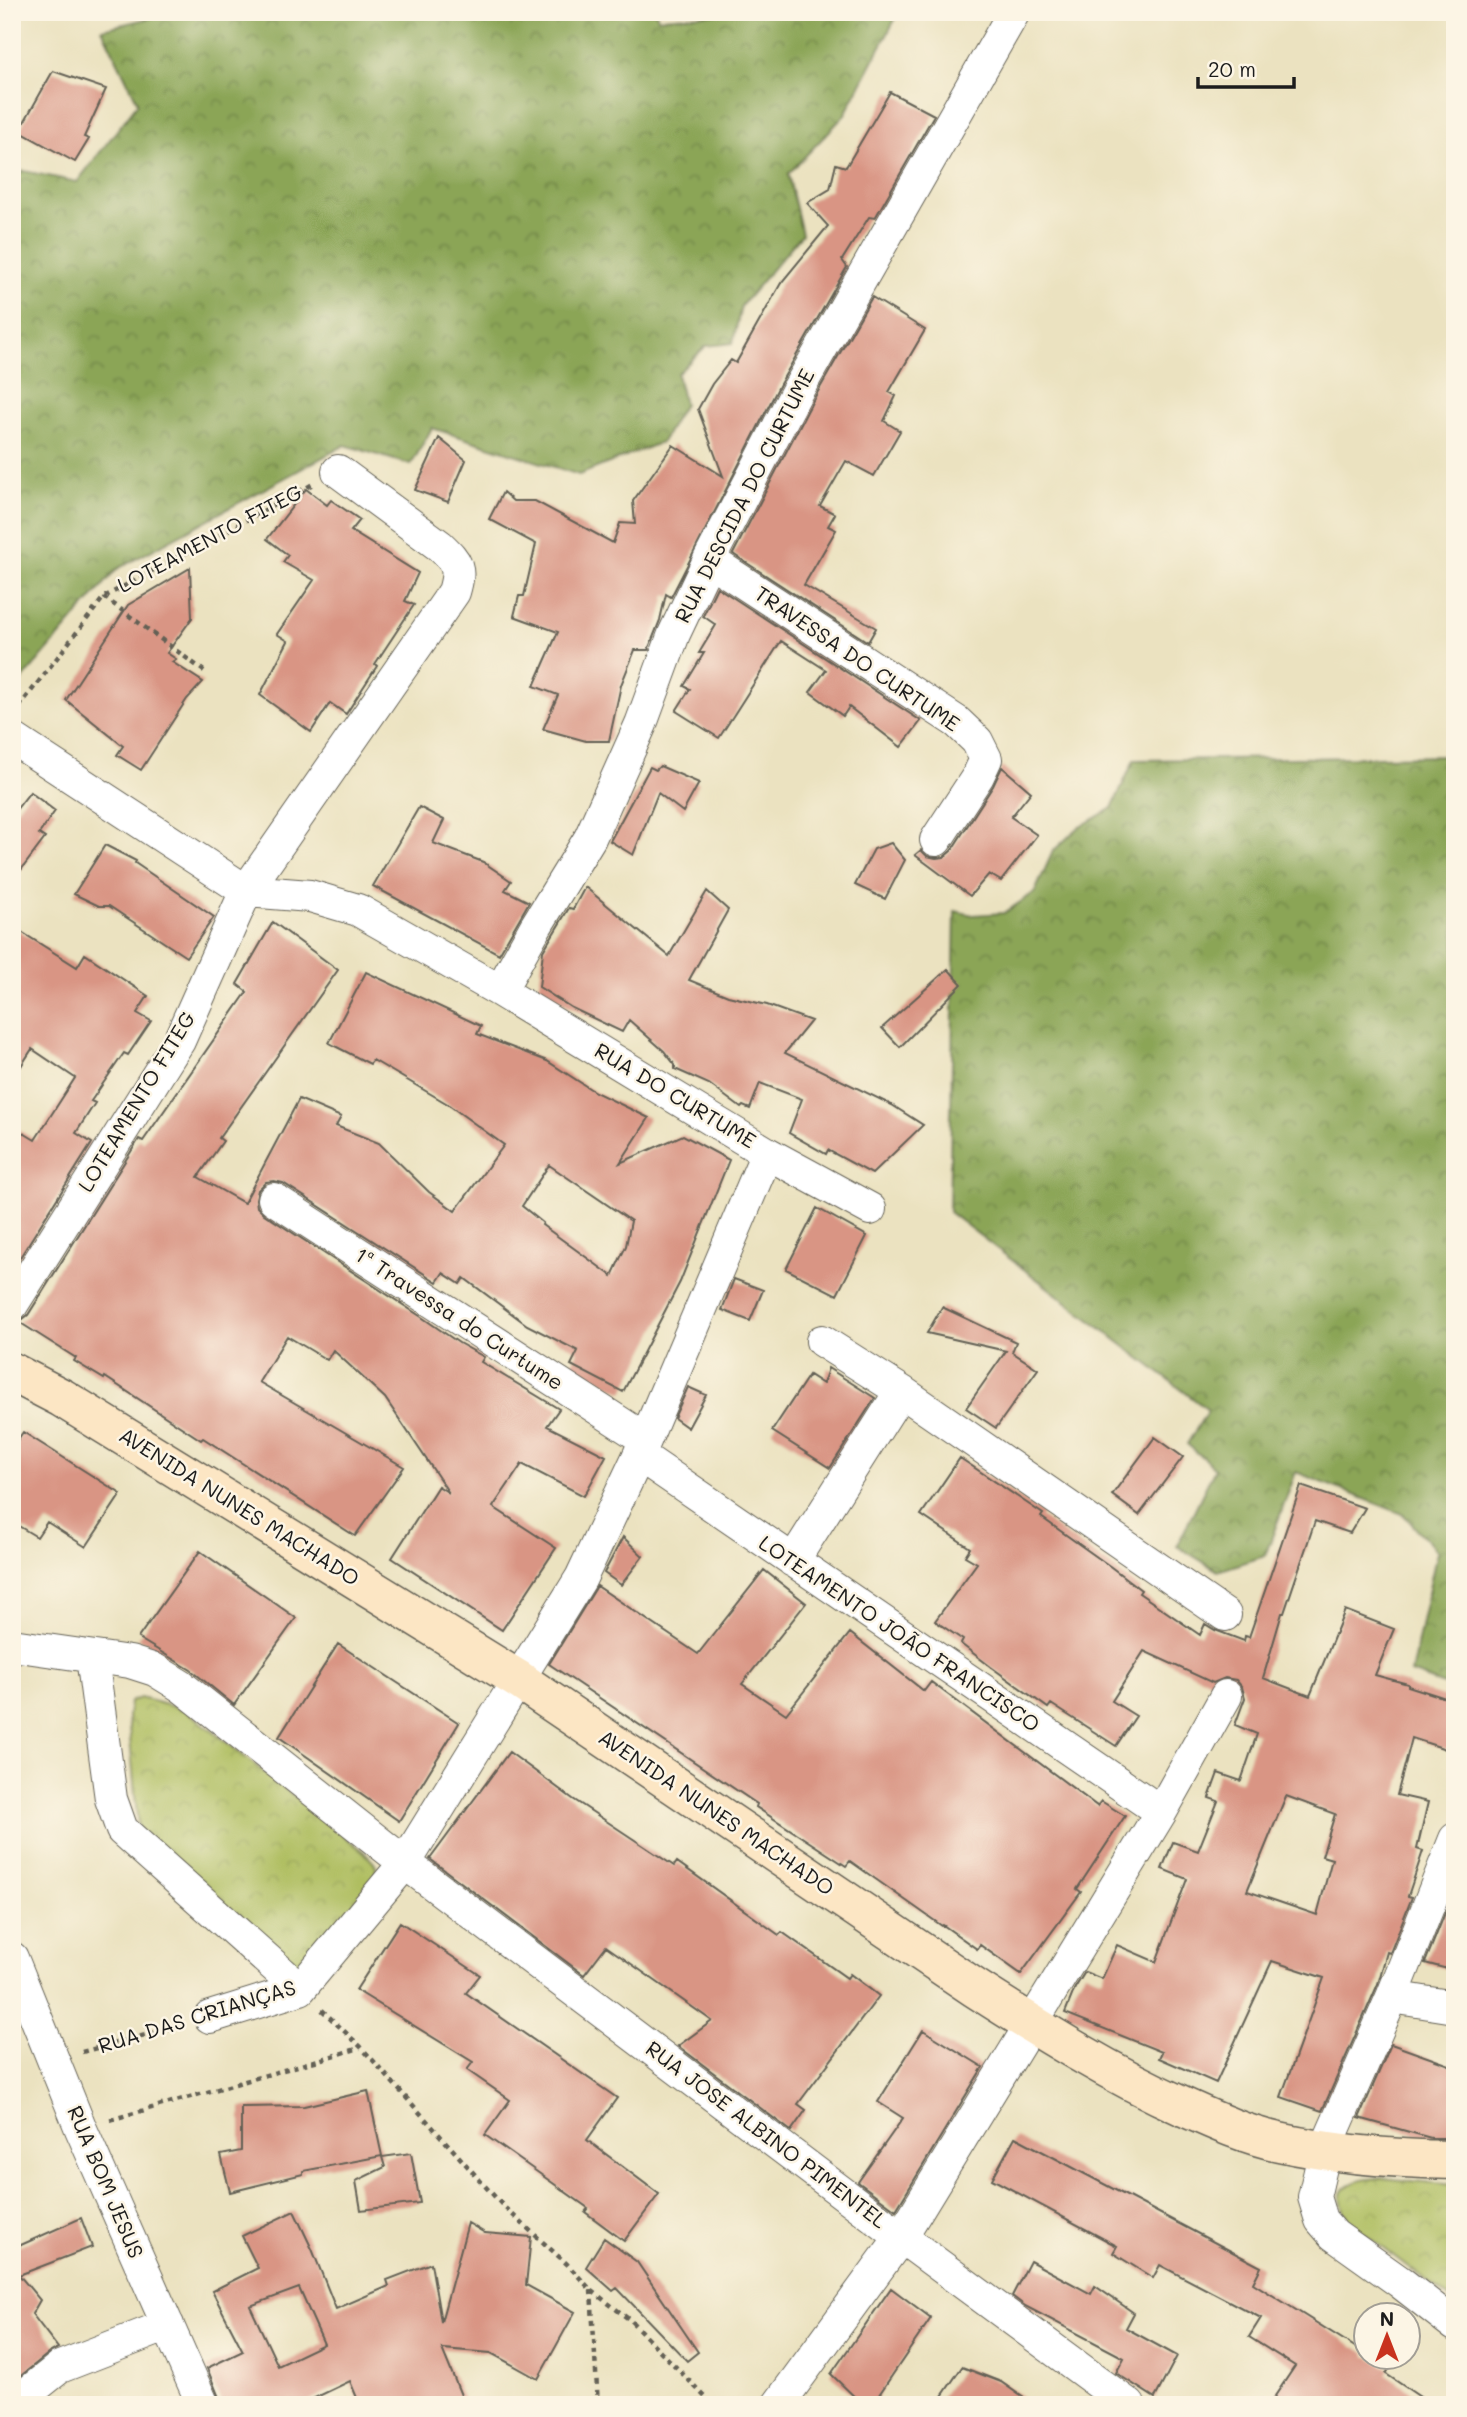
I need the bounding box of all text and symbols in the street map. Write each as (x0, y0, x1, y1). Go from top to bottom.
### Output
scale bar (1198, 46, 1294, 90)
text: 20 m (1208, 55, 1256, 82)
street label: RUA DESCIDA DO CURTUME (668, 364, 820, 627)
street label: LOTEAMENTO FITEG (112, 478, 306, 598)
street label: TRAVESSA DO CURTUME (750, 579, 966, 737)
street label: LOTEAMENTO FITEG (71, 1006, 200, 1196)
street label: RUA DO CURTUME (590, 1036, 761, 1154)
street label: 1ª Travessa do Curtume (350, 1240, 569, 1395)
street label: AVENIDA NUNES MACHADO (115, 1421, 365, 1591)
street label: LOTEAMENTO JOÃO FRANCISCO (754, 1528, 1045, 1737)
street label: AVENIDA NUNES MACHADO (594, 1723, 840, 1901)
street label: RUA DAS CRIANÇAS (94, 1973, 299, 2058)
street label: RUA JOSE ALBINO PIMENTEL (641, 2034, 893, 2233)
street label: RUA BOM JESUS (62, 2101, 151, 2262)
north arrow (1352, 2302, 1422, 2372)
text: N (1380, 2306, 1394, 2331)

